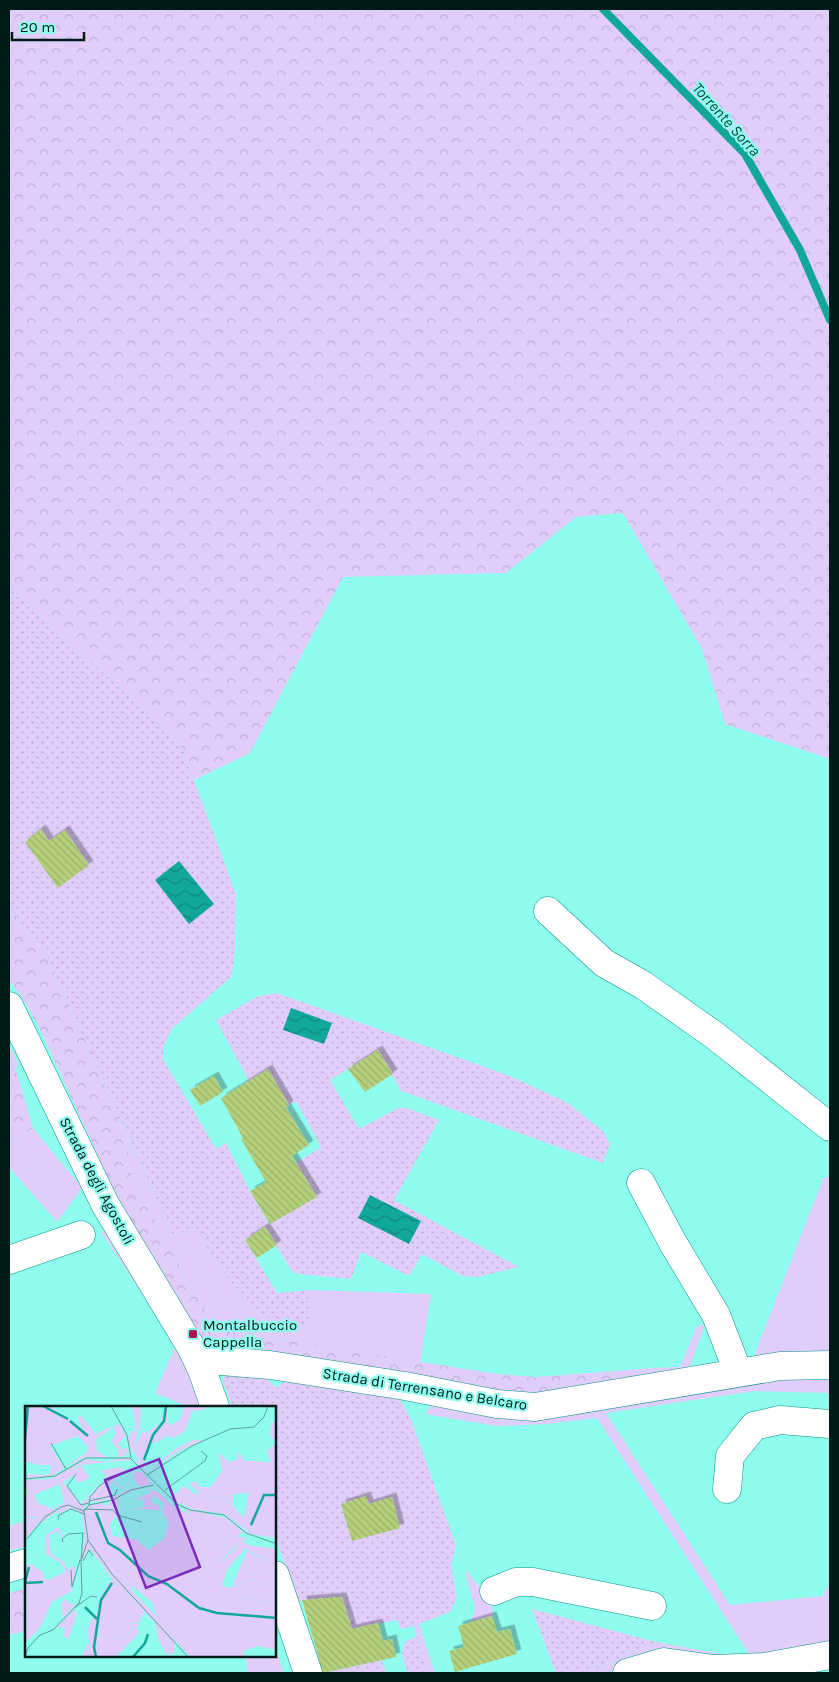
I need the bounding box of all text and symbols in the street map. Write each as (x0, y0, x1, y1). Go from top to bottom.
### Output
scale bar (12, 10, 85, 42)
text: 20 m (20, 18, 55, 36)
water label: Torrente Sorra (689, 78, 765, 160)
street label: Strada degli Agostoli (56, 1114, 138, 1248)
place label: Montalbuccio Cappella (203, 1316, 297, 1351)
marker: Montalbuccio Cappella (187, 1328, 199, 1340)
street label: Strada di Terrensano e Belcaro (321, 1364, 529, 1414)
inset map (25, 1406, 276, 1657)

